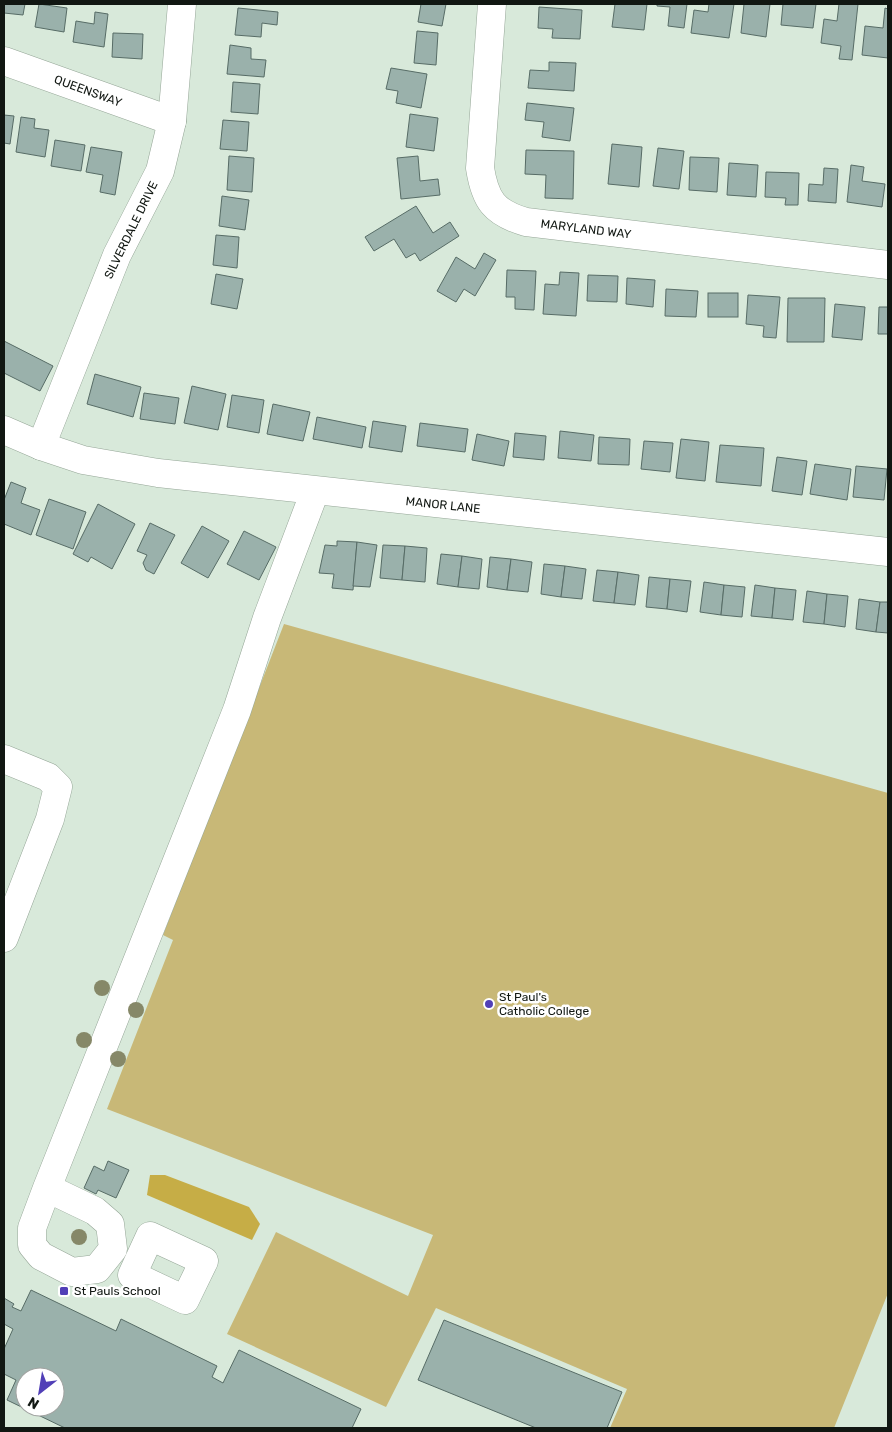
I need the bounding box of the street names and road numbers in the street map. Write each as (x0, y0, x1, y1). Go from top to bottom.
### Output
street label: QUEENSWAY (52, 72, 124, 110)
street label: SILVERDALE DRIVE (101, 179, 161, 281)
street label: MARYLAND WAY (540, 216, 632, 242)
street label: MANOR LANE (405, 494, 481, 516)

